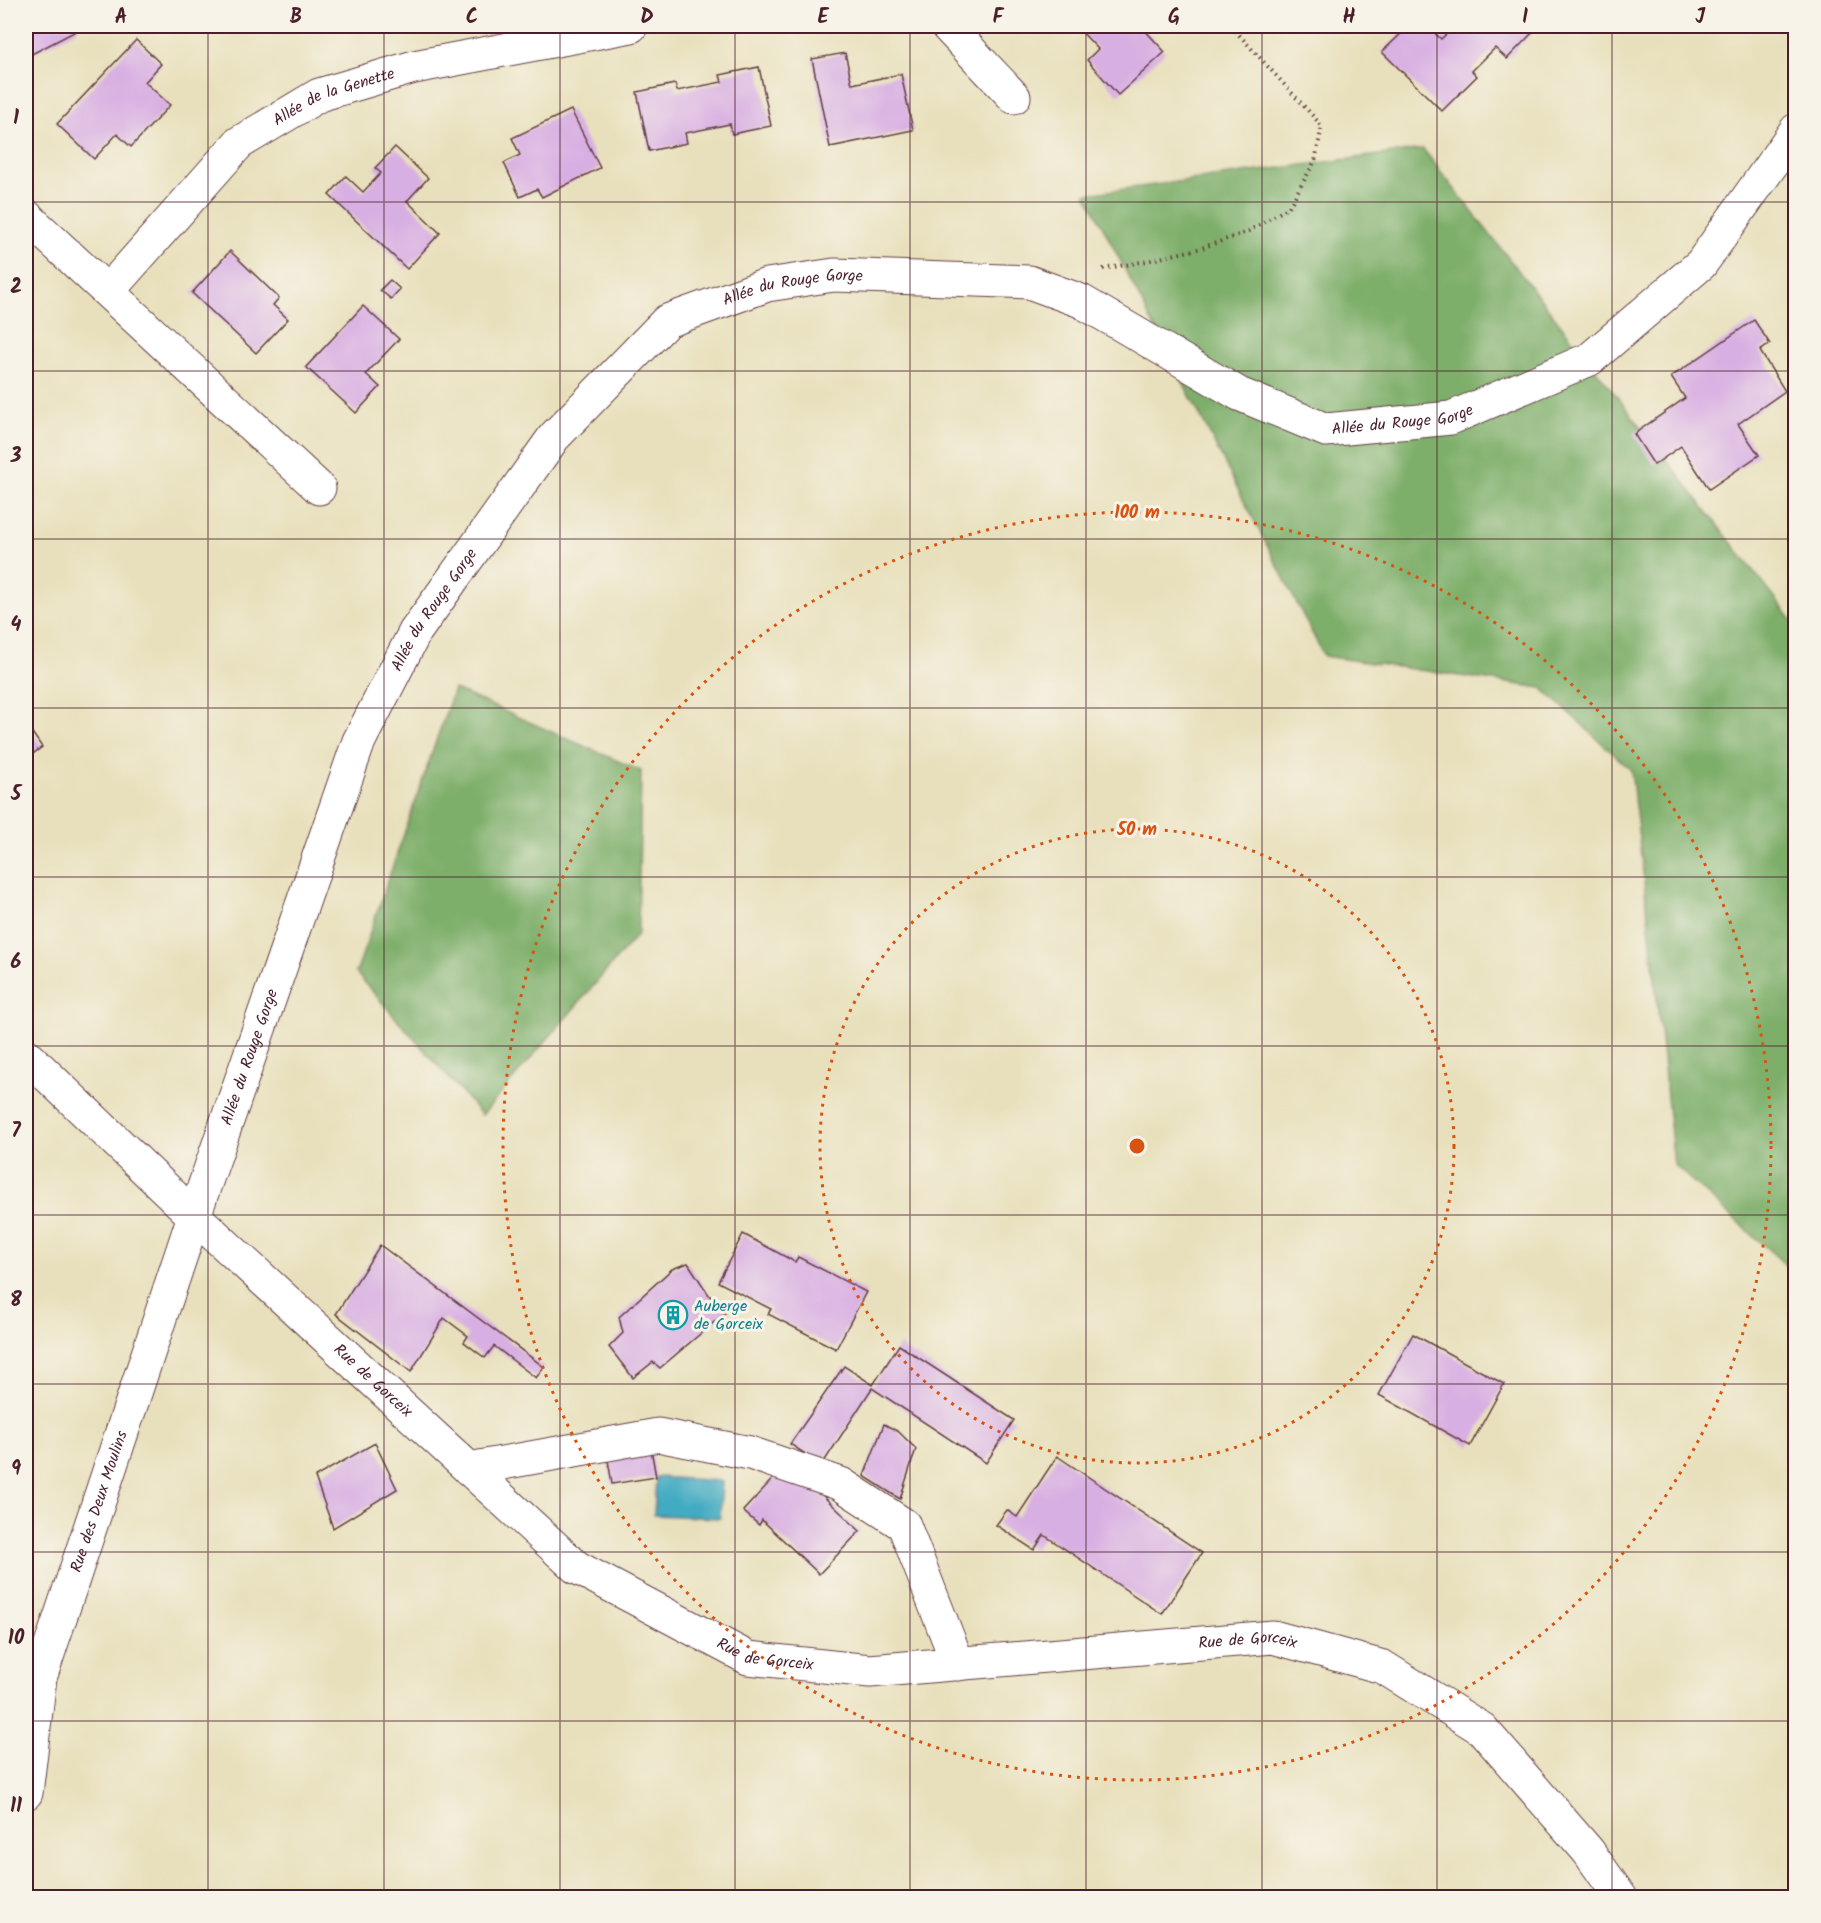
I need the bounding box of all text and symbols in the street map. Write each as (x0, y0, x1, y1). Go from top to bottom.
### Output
text: A (115, 2, 127, 34)
text: B (290, 2, 302, 34)
text: C (466, 2, 478, 34)
text: D (640, 2, 654, 34)
text: E (817, 2, 829, 34)
text: F (993, 2, 1005, 34)
text: G (1168, 2, 1180, 34)
text: H (1342, 2, 1356, 34)
text: I (1522, 2, 1528, 34)
text: J (1695, 2, 1706, 34)
street label: Allée de la Genette (268, 61, 397, 132)
text: 1 (13, 103, 19, 135)
street label: Allée du Rouge Gorge (719, 262, 863, 312)
text: 2 (10, 272, 22, 304)
street label: Allée du Rouge Gorge (1331, 397, 1477, 442)
text: 3 (10, 441, 22, 473)
text: 100 m (1114, 499, 1160, 528)
street label: Allée du Rouge Gorge (384, 543, 483, 676)
text: 4 (11, 610, 22, 642)
text: 5 (10, 779, 23, 811)
text: 50 m (1116, 816, 1157, 845)
text: 6 (11, 947, 22, 979)
street label: Allée du Rouge Gorge (214, 986, 284, 1129)
text: 7 (11, 1116, 21, 1148)
centre of rings (1127, 1136, 1147, 1156)
text: 8 (10, 1285, 22, 1317)
place label: Auberge de Gorceix (694, 1294, 764, 1337)
building icon: Auberge de Gorceix (657, 1299, 689, 1331)
street label: Rue de Gorceix (328, 1338, 419, 1424)
street label: Rue des Deux Moulins (64, 1427, 134, 1576)
text: 9 (11, 1454, 21, 1486)
text: 10 (8, 1623, 25, 1655)
street label: Rue de Gorceix (1197, 1624, 1301, 1656)
street label: Rue de Gorceix (712, 1631, 816, 1678)
text: 11 (10, 1791, 22, 1823)

